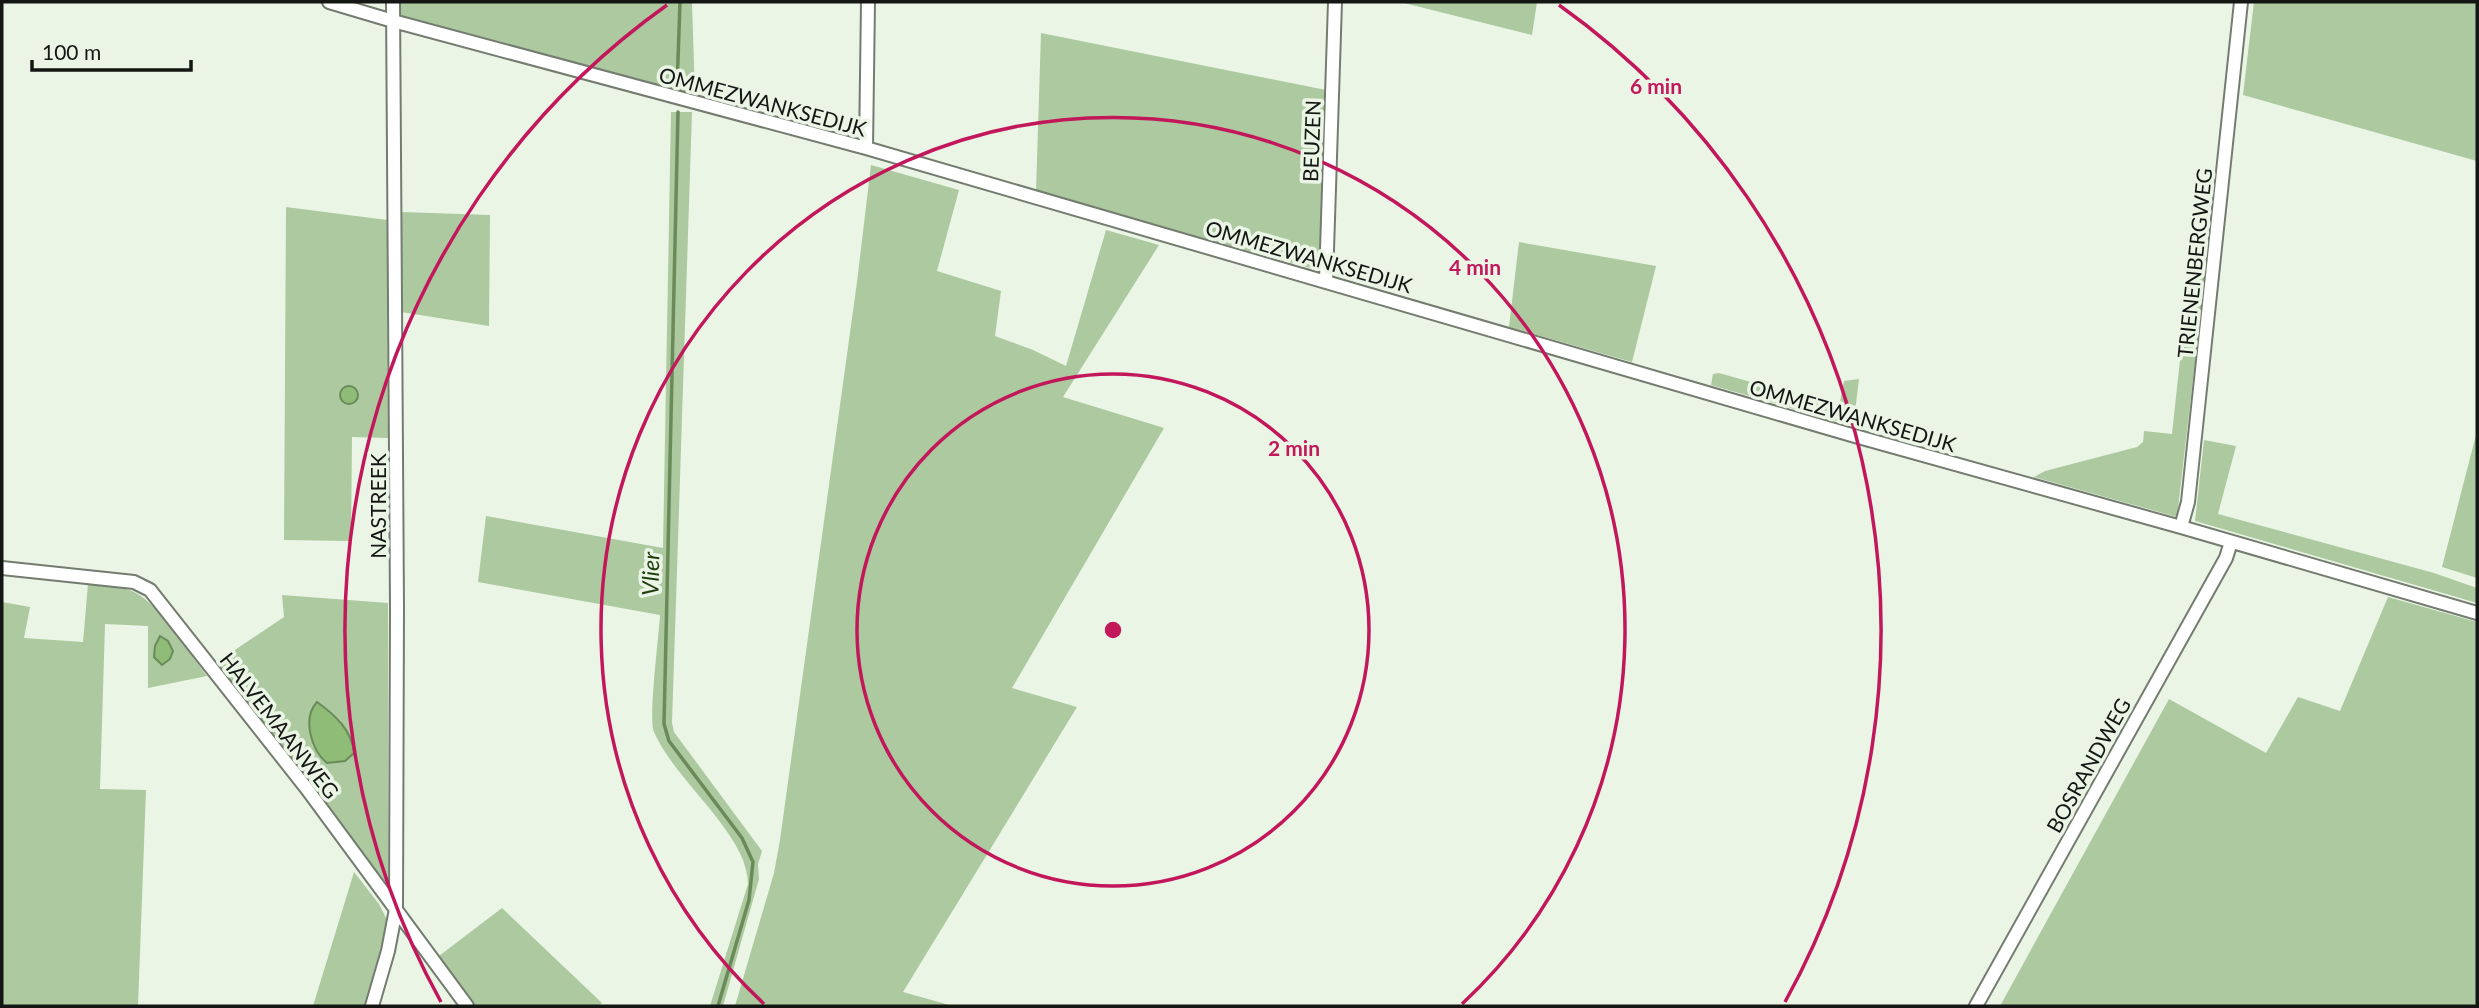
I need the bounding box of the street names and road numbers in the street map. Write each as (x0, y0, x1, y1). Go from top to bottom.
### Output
street label: OMMEZWANKSEDIJK (657, 61, 870, 141)
street label: BEUZEN (1297, 100, 1325, 182)
street label: TRIENENBERGWEG (2172, 167, 2216, 359)
street label: OMMEZWANKSEDIJK (1203, 215, 1415, 297)
street label: OMMEZWANKSEDIJK (1747, 374, 1959, 456)
street label: NASTREEK (365, 453, 390, 559)
street label: HALVEMAANWEG (215, 647, 345, 803)
street label: BOSRANDWEG (2041, 693, 2135, 837)

